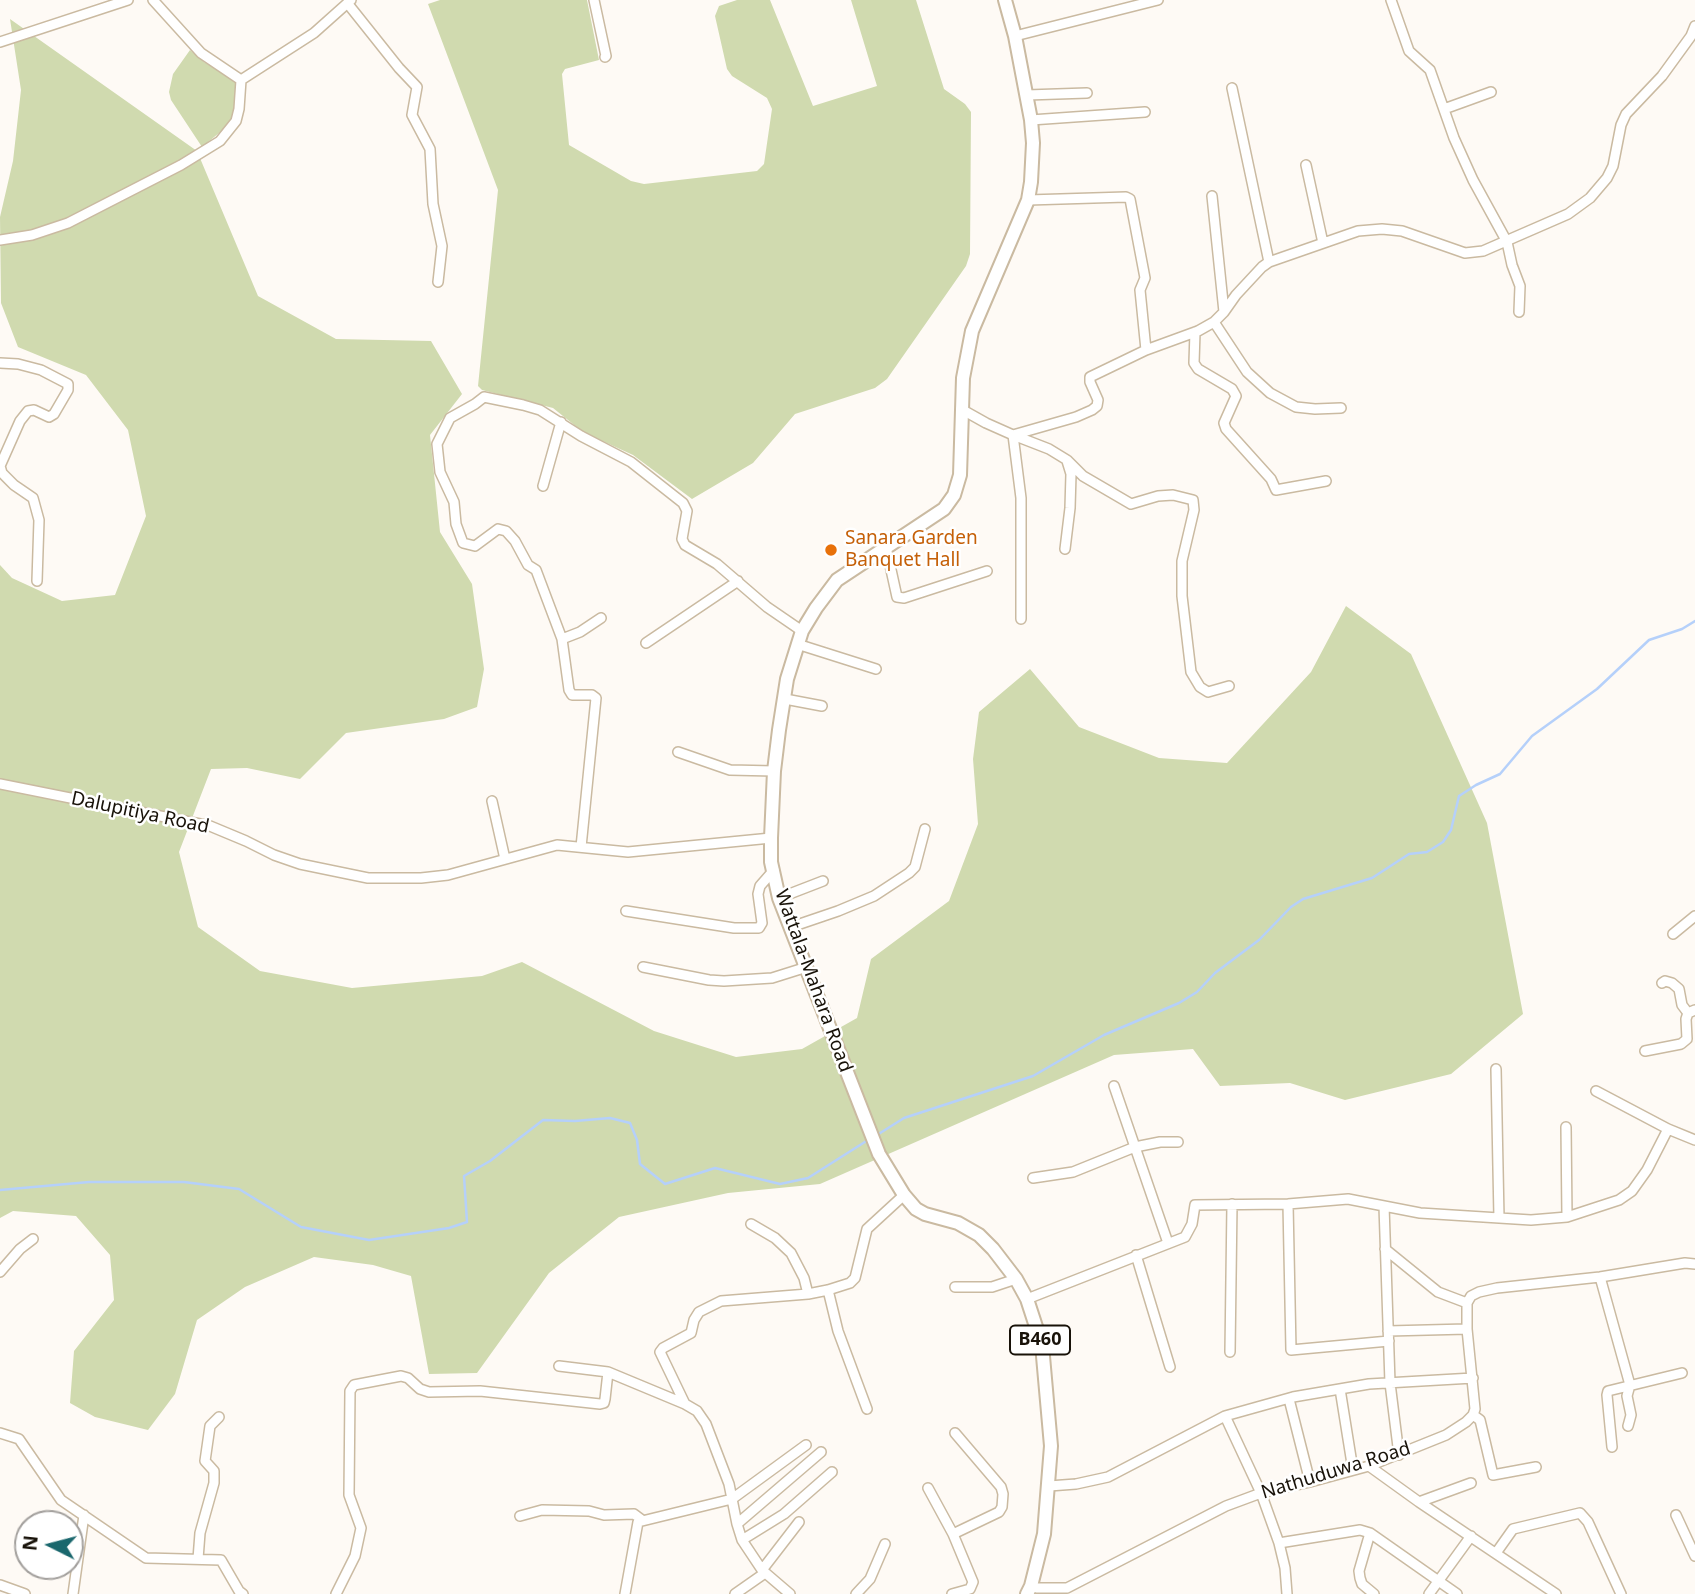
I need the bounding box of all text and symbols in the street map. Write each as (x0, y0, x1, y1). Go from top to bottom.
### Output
place label: Sanara Garden Banquet Hall (845, 528, 978, 572)
marker: Sanara Garden Banquet Hall (823, 542, 839, 558)
street label: Dalupitiya Road (69, 787, 211, 839)
street label: Wattala-Mahara Road (769, 886, 857, 1076)
road number: B460 (1010, 1325, 1070, 1354)
street label: Nathuduwa Road (1259, 1437, 1413, 1505)
north arrow (14, 1510, 84, 1580)
text: N (16, 1534, 44, 1552)

